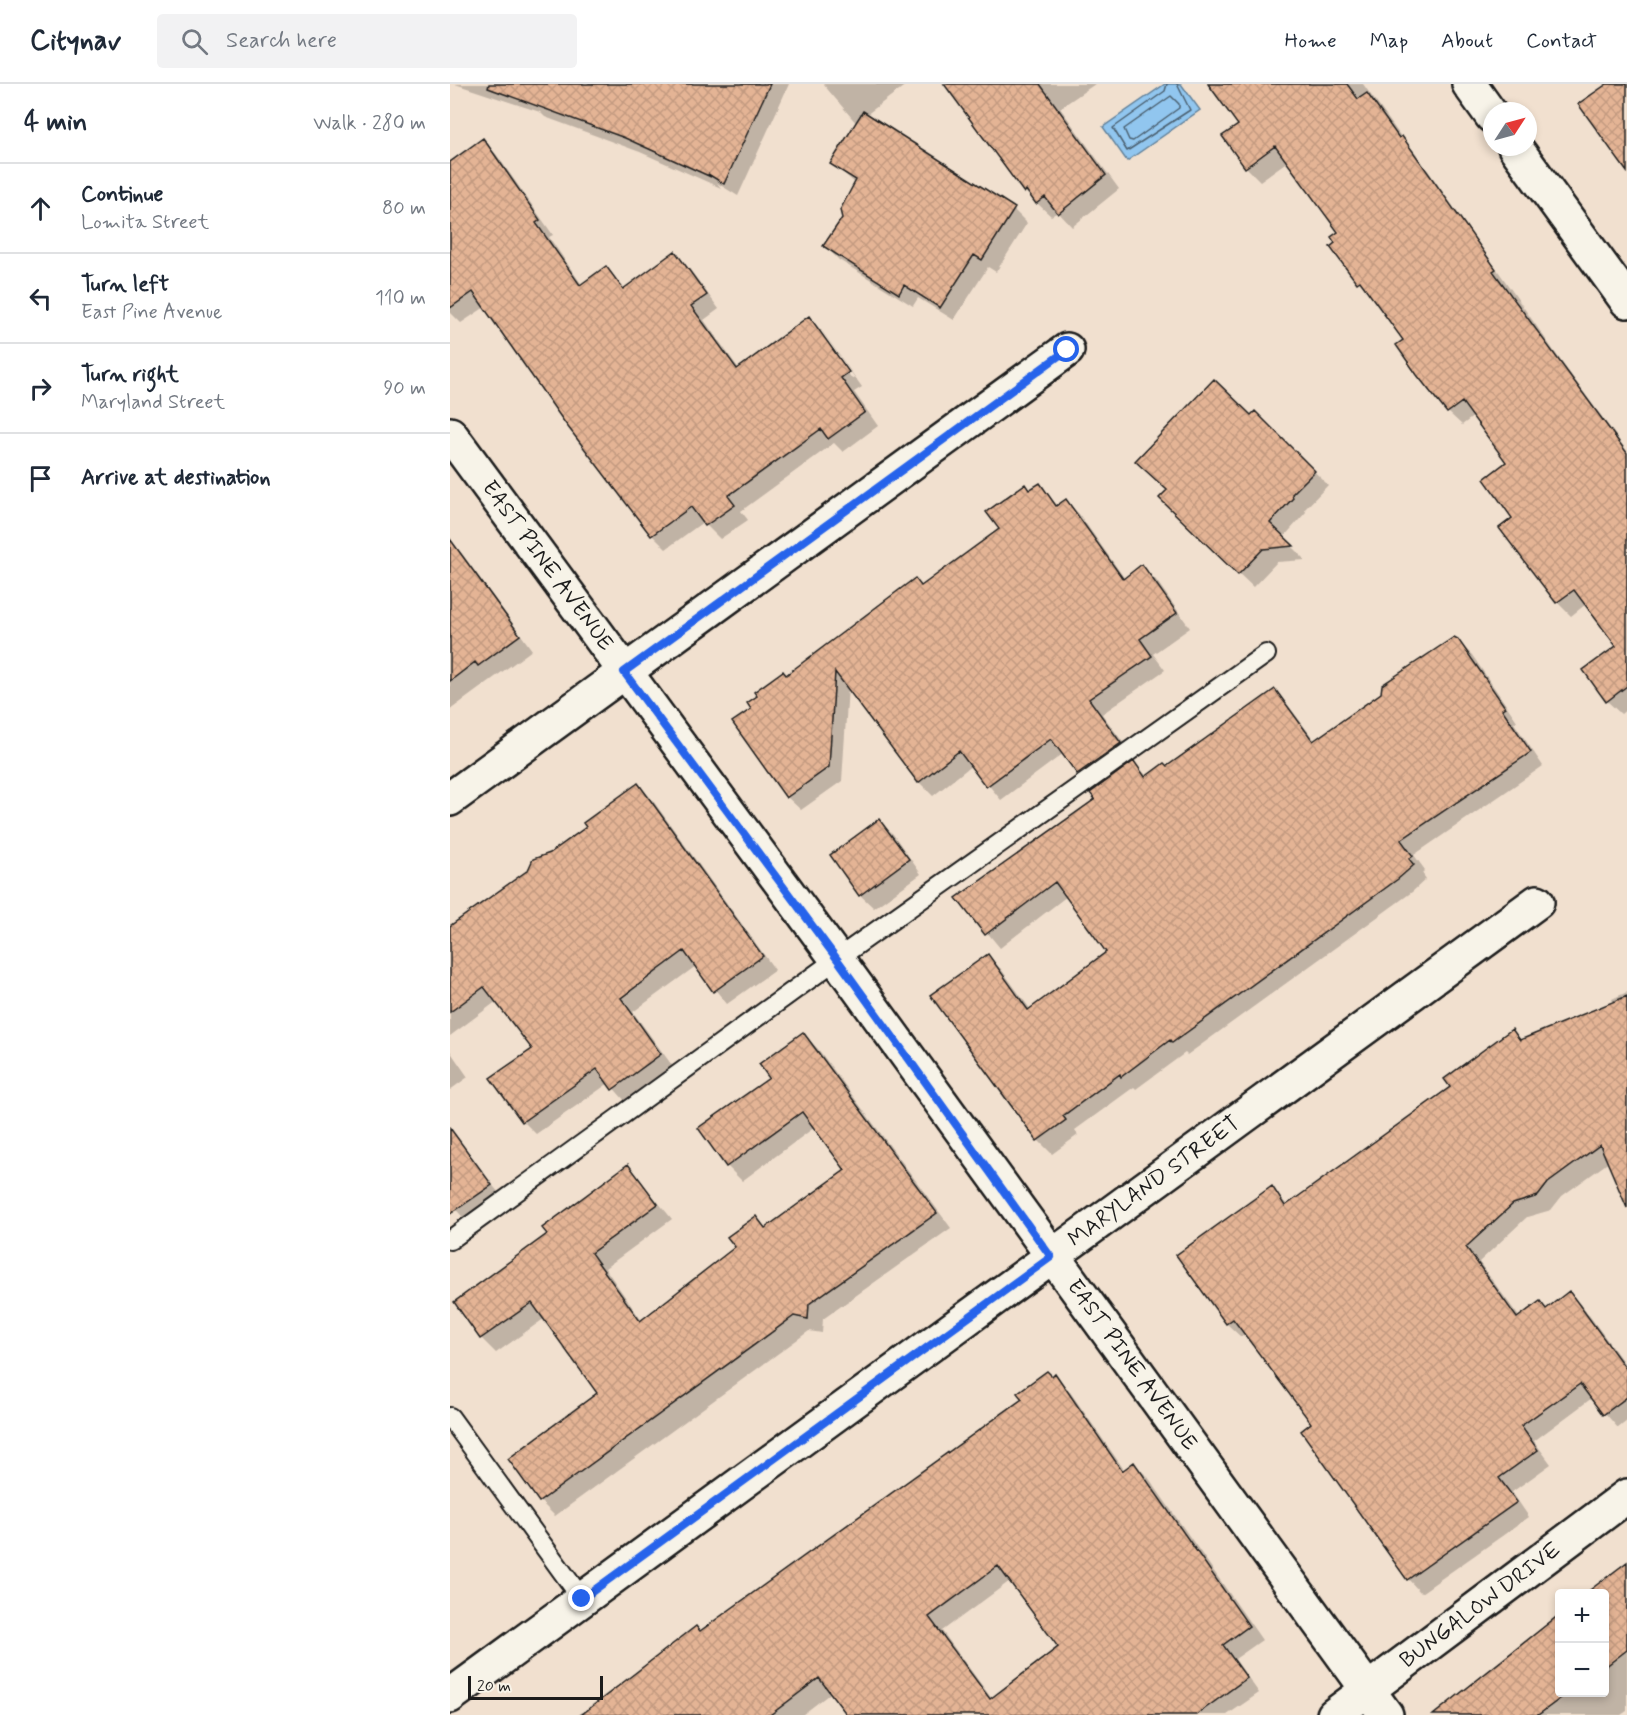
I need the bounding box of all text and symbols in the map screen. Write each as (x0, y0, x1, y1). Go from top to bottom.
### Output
search box (157, 14, 577, 68)
text: Citynav (30, 23, 121, 60)
icon: search (178, 25, 211, 58)
text: Search here (226, 27, 337, 55)
text: Home (1285, 27, 1337, 55)
text: Map (1370, 27, 1408, 55)
text: About (1441, 27, 1493, 55)
text: Contact (1526, 27, 1597, 55)
north arrow (1483, 102, 1537, 156)
text: 4 min (24, 106, 87, 140)
text: Walk · 280 m (313, 110, 426, 137)
text: Continue (81, 181, 163, 209)
icon: ahead (24, 192, 57, 225)
text: 80 m (382, 195, 426, 222)
text: Lomita Street (81, 209, 209, 236)
text: Turn left (81, 271, 169, 299)
icon: left (24, 282, 57, 315)
text: 110 m (375, 285, 426, 312)
text: East Pine Avenue (81, 299, 222, 326)
route start (1053, 336, 1079, 362)
text: Turn right (81, 361, 179, 389)
icon: right (24, 372, 57, 405)
text: 90 m (383, 375, 426, 402)
text: Maryland Street (81, 389, 225, 416)
icon: arrive (24, 462, 57, 495)
text: Arrive at destination (81, 464, 271, 492)
street label: EAST PINE AVENUE (475, 475, 620, 657)
street label: MARYLAND STREET (1063, 1110, 1246, 1254)
street label: EAST PINE AVENUE (1060, 1274, 1204, 1456)
street label: BUNGALOW DRIVE (1395, 1536, 1567, 1675)
route end (568, 1585, 594, 1611)
map controls (1555, 1589, 1609, 1697)
button: + (1555, 1589, 1609, 1643)
button: − (1555, 1643, 1609, 1697)
scale bar (468, 1673, 603, 1700)
text: 20 m (477, 1676, 511, 1697)

